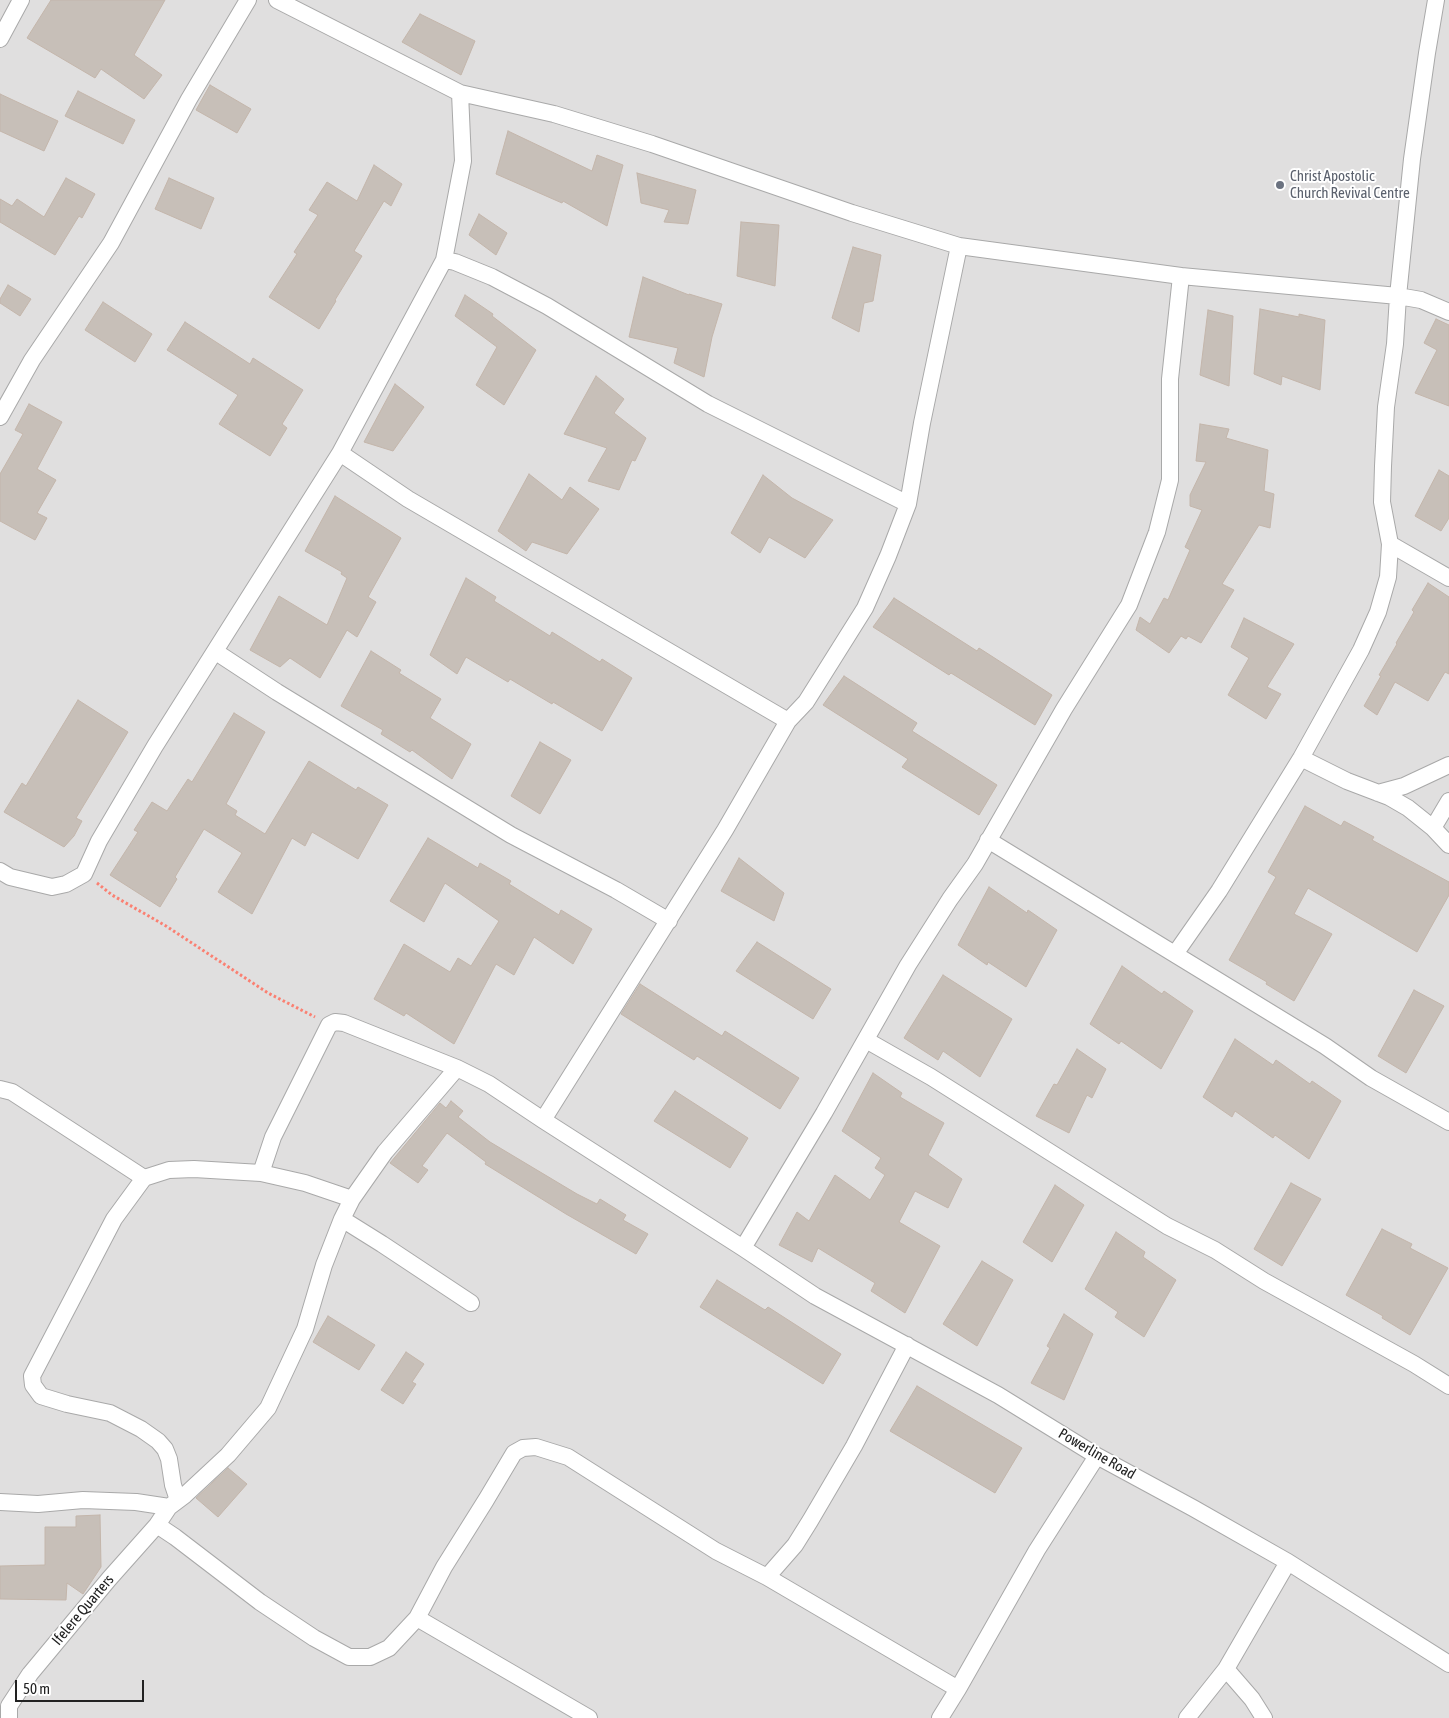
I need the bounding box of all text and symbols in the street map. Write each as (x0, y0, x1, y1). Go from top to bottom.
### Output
place label: Christ Apostolic Church Revival Centre (1290, 167, 1410, 202)
marker: Christ Apostolic Church Revival Centre (1274, 179, 1286, 191)
street label: Powerline Road (1055, 1425, 1139, 1483)
street label: Ifelere Quarters (48, 1571, 118, 1649)
scale bar (18, 1670, 146, 1702)
text: 50 m (23, 1680, 50, 1697)

